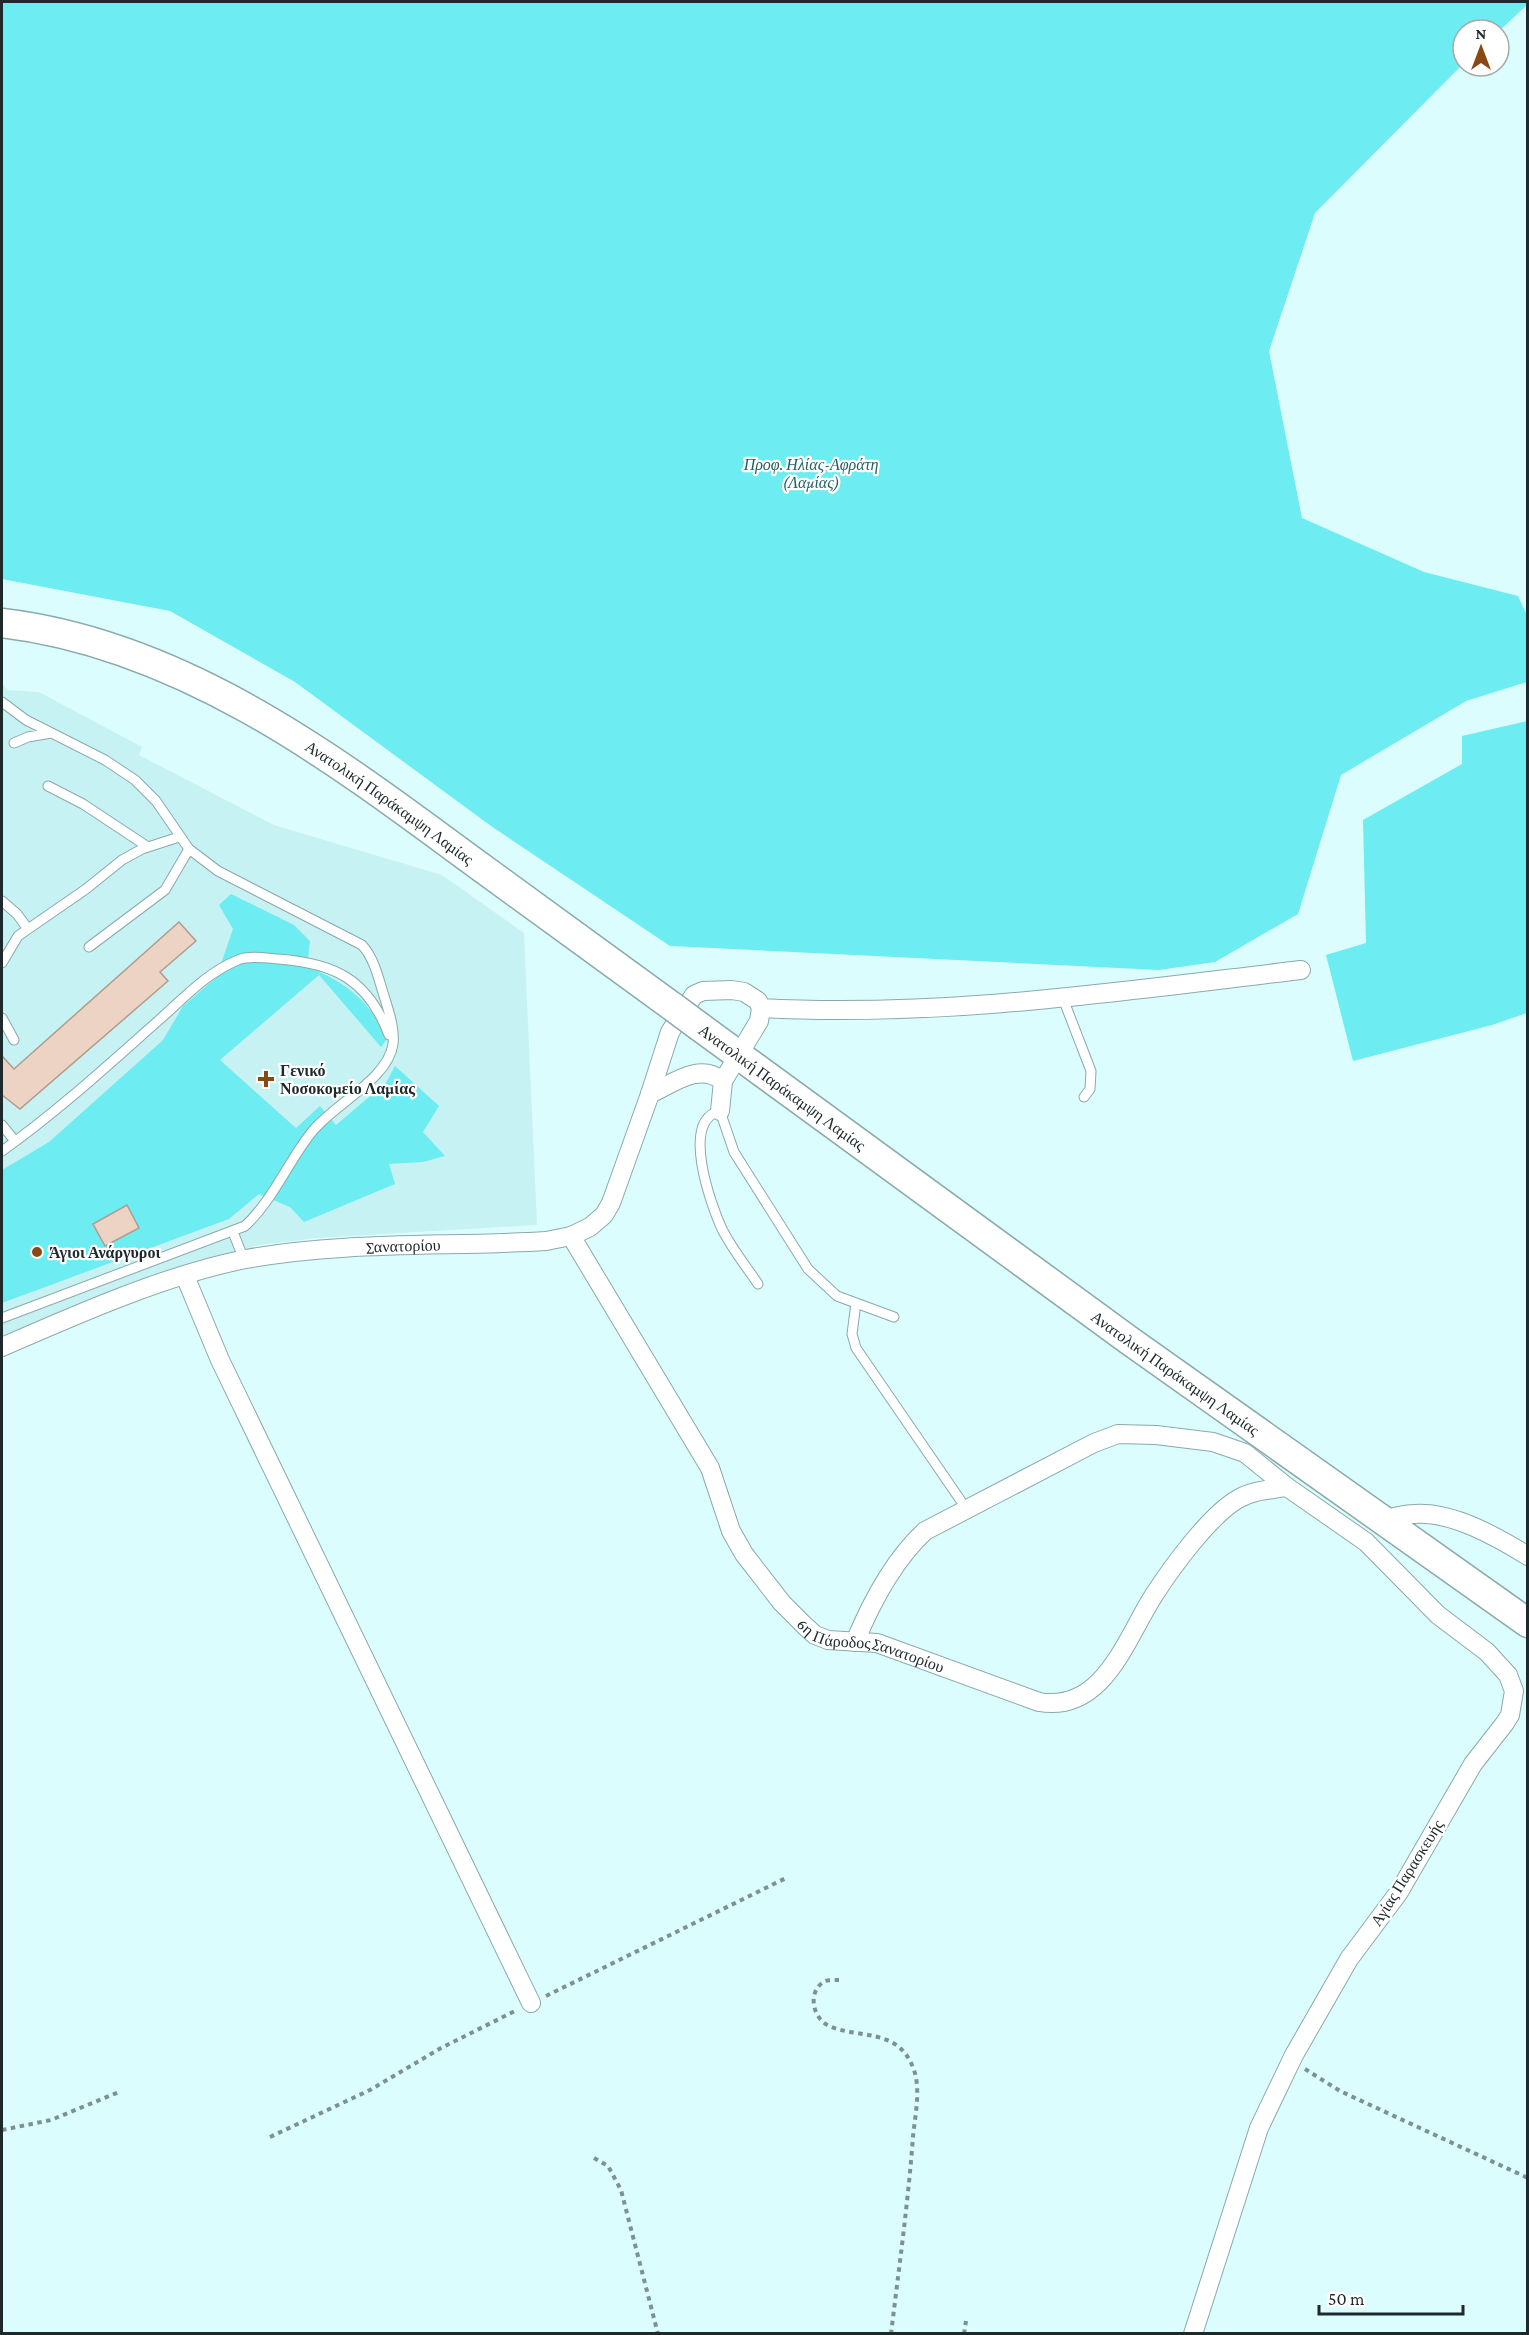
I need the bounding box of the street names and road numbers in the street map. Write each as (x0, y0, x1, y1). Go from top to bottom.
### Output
street label: Ανατολική Παράκαμψη Λαμίας (302, 737, 478, 868)
street label: Ανατολική Παράκαμψη Λαμίας (696, 1021, 869, 1154)
street label: Σανατορίου (366, 1236, 441, 1255)
street label: Ανατολική Παράκαμψη Λαμίας (1088, 1307, 1263, 1439)
street label: 6η Πάροδος Σανατορίου (794, 1615, 947, 1675)
street label: Αγίας Παρασκευής (1367, 1816, 1448, 1930)

